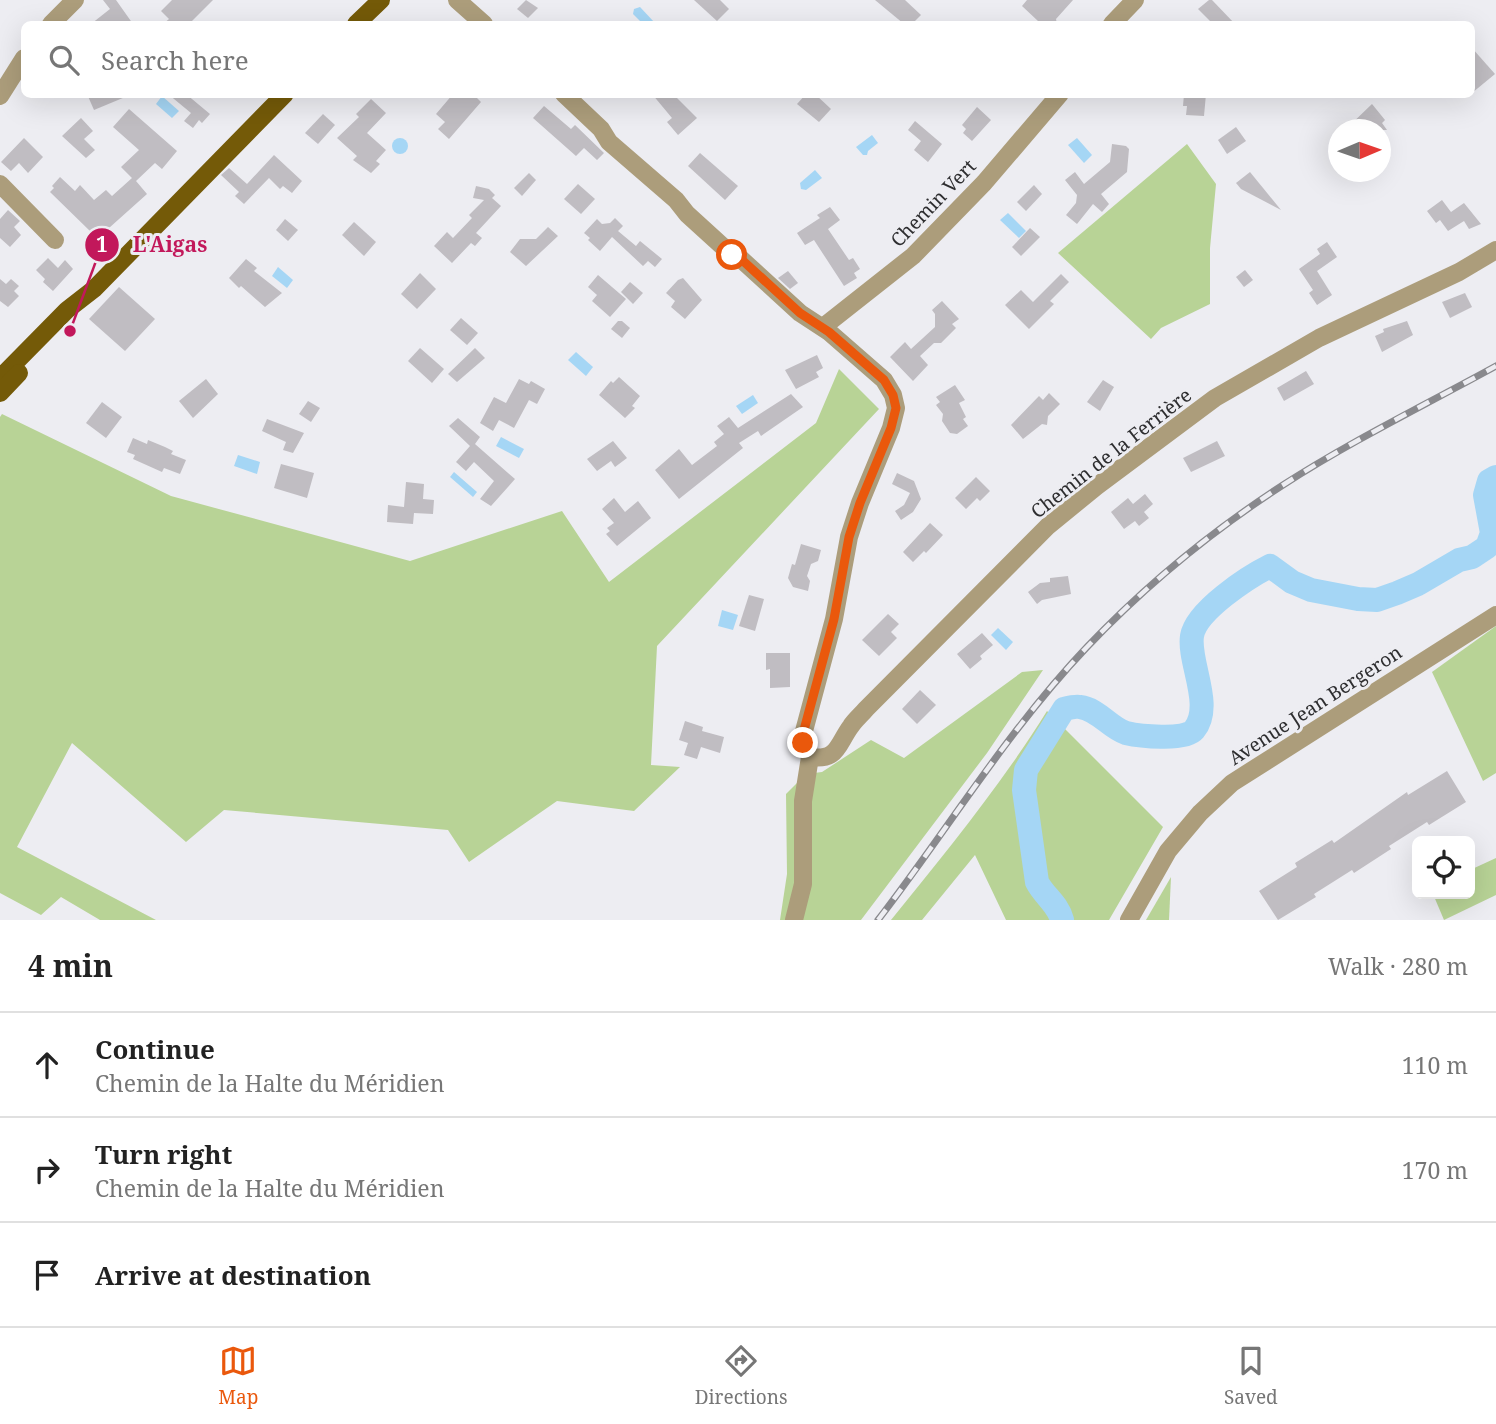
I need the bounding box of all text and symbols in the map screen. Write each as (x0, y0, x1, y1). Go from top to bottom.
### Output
search box (21, 21, 1475, 98)
icon: search (45, 41, 83, 79)
text: Search here (101, 42, 249, 78)
north arrow (1328, 119, 1391, 182)
street label: Chemin Vert (885, 153, 982, 253)
callout: L'Aigas (84, 224, 222, 266)
text: 1 (96, 230, 108, 258)
text: L'Aigas (133, 230, 207, 258)
route start (716, 239, 747, 270)
street label: Chemin de la Ferrière (1025, 382, 1197, 524)
street label: Avenue Jean Bergeron (1223, 639, 1407, 771)
route end (787, 727, 818, 758)
map controls (1412, 836, 1475, 899)
button: locate (1412, 836, 1475, 899)
text: 4 min (28, 945, 113, 986)
text: Walk · 280 m (1328, 950, 1468, 982)
text: Continue (95, 1031, 215, 1067)
icon: ahead (28, 1046, 66, 1084)
text: 110 m (1402, 1049, 1468, 1081)
text: Chemin de la Halte du Méridien (95, 1067, 445, 1099)
text: Turn right (95, 1136, 232, 1172)
icon: right (28, 1151, 66, 1189)
text: 170 m (1402, 1154, 1468, 1186)
text: Chemin de la Halte du Méridien (95, 1172, 445, 1204)
icon: arrive (28, 1256, 66, 1294)
text: Arrive at destination (95, 1257, 371, 1293)
tab: Map (218, 1342, 258, 1410)
tab: Directions (695, 1342, 788, 1410)
tab: Saved (1224, 1342, 1278, 1410)

